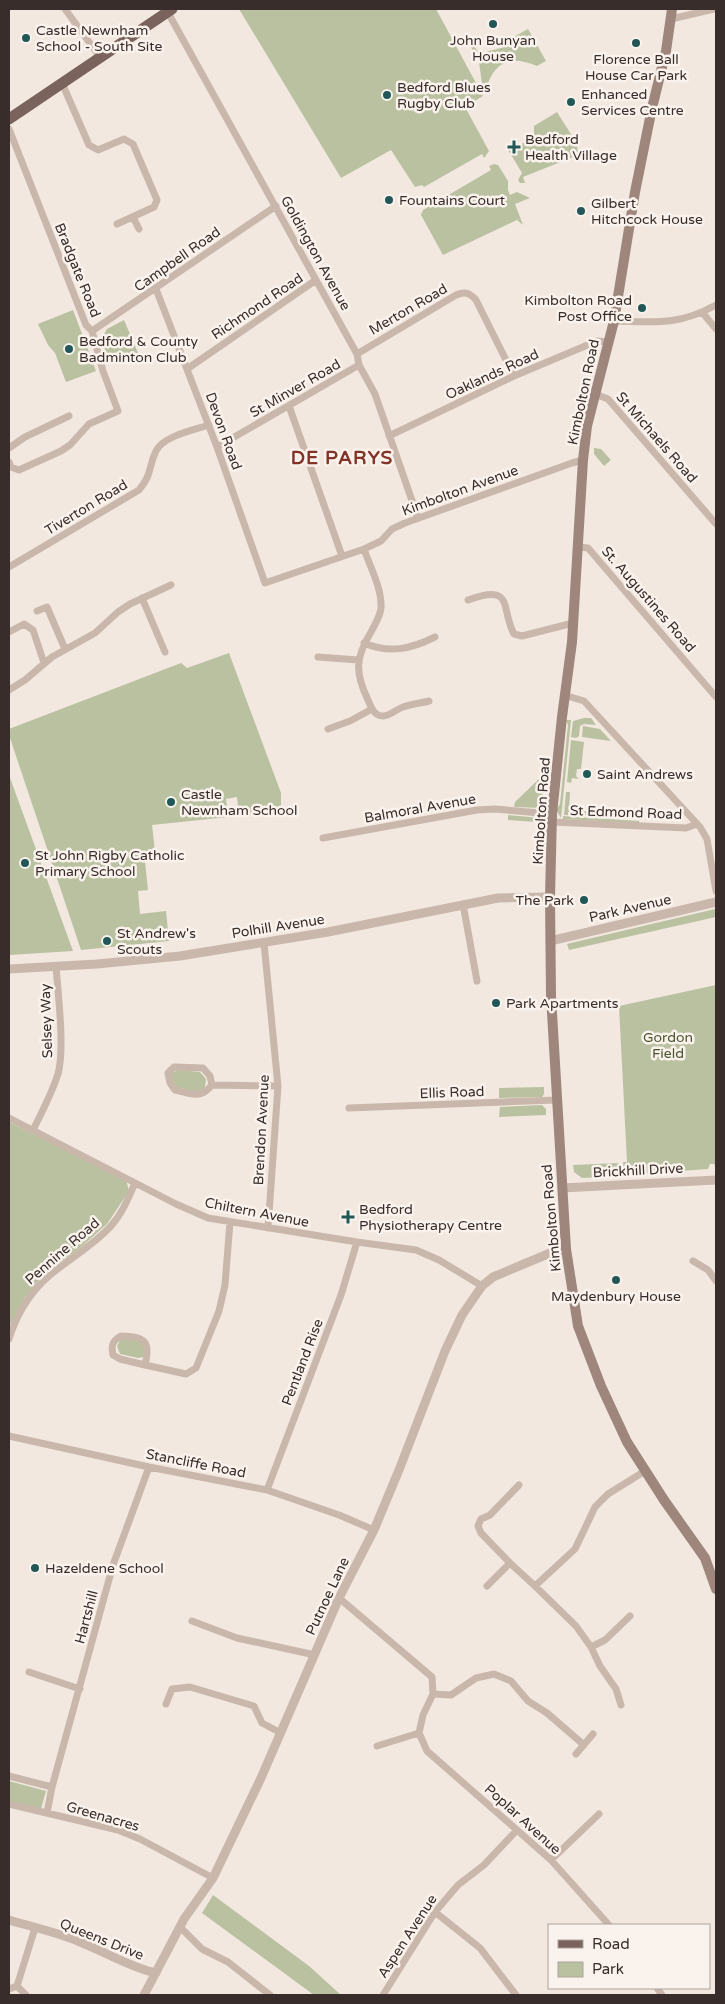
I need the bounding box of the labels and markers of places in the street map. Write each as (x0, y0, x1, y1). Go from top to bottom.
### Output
marker: John Bunyan House (487, 18, 499, 30)
place label: Castle Newnham School - South Site (36, 22, 163, 55)
marker: Castle Newnham School - South Site (20, 32, 32, 44)
place label: John Bunyan House (450, 32, 536, 65)
marker: Florence Ball House Car Park (630, 37, 642, 49)
place label: Florence Ball House Car Park (585, 51, 687, 84)
place label: Bedford Blues Rugby Club (397, 79, 491, 112)
place label: Enhanced Services Centre (581, 86, 684, 119)
marker: Bedford Blues Rugby Club (381, 89, 393, 101)
marker: Enhanced Services Centre (565, 96, 577, 108)
place label: Bedford Health Village (525, 131, 617, 164)
marker: Bedford Health Village (507, 140, 521, 154)
place label: Fountains Court (399, 192, 506, 209)
marker: Fountains Court (383, 194, 395, 206)
place label: Gilbert Hitchcock House (591, 195, 703, 228)
marker: Gilbert Hitchcock House (575, 205, 587, 217)
place label: Kimbolton Road Post Office (524, 292, 632, 325)
marker: Kimbolton Road Post Office (636, 302, 648, 314)
place label: Bedford & County Badminton Club (79, 333, 199, 366)
marker: Bedford & County Badminton Club (63, 343, 75, 355)
place label: Saint Andrews (597, 766, 693, 783)
marker: Saint Andrews (581, 768, 593, 780)
place label: Castle Newnham School (181, 786, 298, 819)
marker: Castle Newnham School (165, 796, 177, 808)
place label: St John Rigby Catholic Primary School (35, 847, 184, 880)
marker: St John Rigby Catholic Primary School (19, 857, 31, 869)
place label: The Park (516, 892, 574, 909)
marker: The Park (578, 894, 590, 906)
place label: St Andrew's Scouts (117, 925, 196, 958)
marker: St Andrew's Scouts (101, 935, 113, 947)
place label: Park Apartments (506, 995, 619, 1012)
marker: Park Apartments (490, 997, 502, 1009)
place label: Bedford Physiotherapy Centre (359, 1201, 502, 1234)
marker: Bedford Physiotherapy Centre (341, 1210, 355, 1224)
marker: Maydenbury House (610, 1274, 622, 1286)
place label: Maydenbury House (551, 1288, 681, 1305)
place label: Hazeldene School (45, 1560, 164, 1577)
marker: Hazeldene School (29, 1562, 41, 1574)

